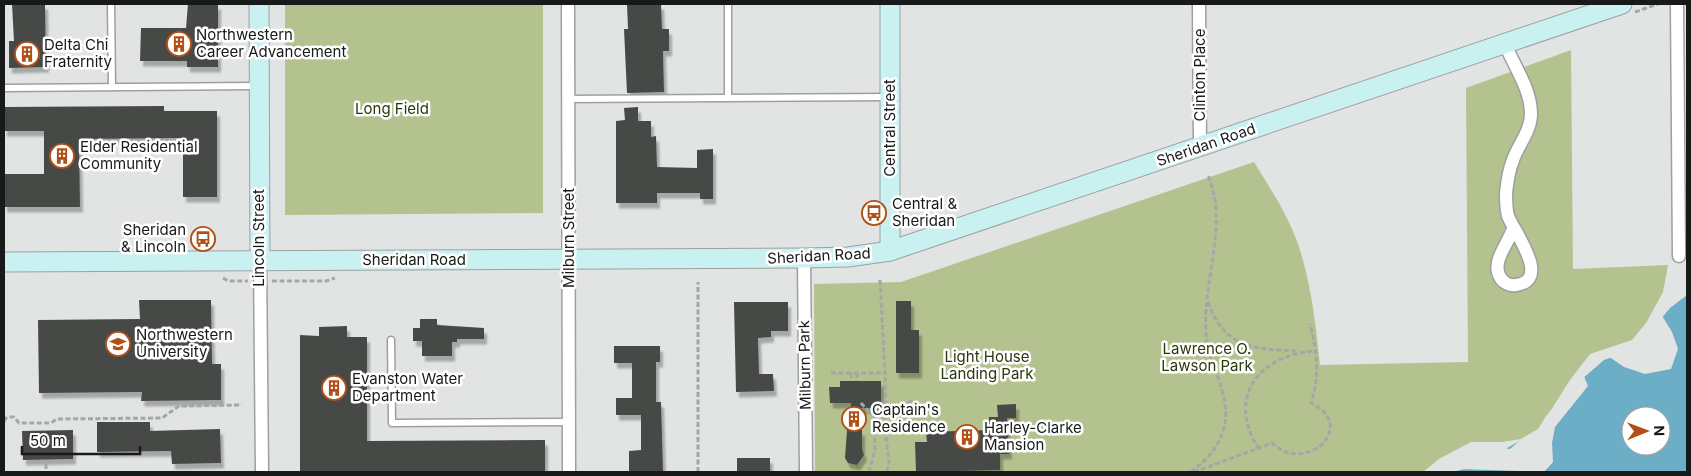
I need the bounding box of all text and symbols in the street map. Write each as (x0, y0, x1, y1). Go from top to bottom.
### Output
place label: Northwestern Career Advancement (196, 25, 346, 61)
street label: Clinton Place (1190, 29, 1209, 121)
building icon: Northwestern Career Advancement (166, 31, 192, 57)
place label: Delta Chi Fraternity (44, 35, 113, 71)
building icon: Delta Chi Fraternity (14, 41, 40, 67)
street label: Central Street (880, 79, 899, 177)
park label: Long Field (355, 99, 429, 118)
street label: Sheridan Road (1154, 119, 1258, 170)
place label: Elder Residential Community (80, 137, 198, 173)
building icon: Elder Residential Community (49, 143, 75, 169)
street label: Milburn Street (559, 188, 578, 288)
street label: Lincoln Street (249, 189, 268, 287)
place label: Central & Sheridan (892, 194, 957, 230)
bus stop icon: Central & Sheridan (861, 200, 887, 226)
place label: Sheridan & Lincoln (121, 220, 186, 256)
bus stop icon: Sheridan & Lincoln (190, 226, 216, 252)
street label: Sheridan Road (767, 243, 871, 268)
street label: Sheridan Road (362, 250, 466, 269)
street label: Milburn Park (794, 319, 815, 410)
place label: Northwestern University (136, 325, 233, 361)
school or university icon: Northwestern University (105, 331, 131, 357)
park label: Lawrence O. Lawson Park (1161, 339, 1253, 375)
park label: Light House Landing Park (941, 347, 1034, 383)
place label: Evanston Water Department (352, 369, 463, 405)
building icon: Evanston Water Department (321, 375, 347, 401)
place label: Captain's Residence (872, 400, 946, 436)
building icon: Captain's Residence (841, 406, 867, 432)
north arrow (1621, 406, 1671, 456)
place label: Harley-Clarke Mansion (984, 418, 1082, 454)
scale bar (22, 424, 140, 456)
building icon: Harley-Clarke Mansion (954, 424, 980, 450)
text: N (1651, 425, 1668, 436)
text: 50 m (30, 431, 66, 450)

